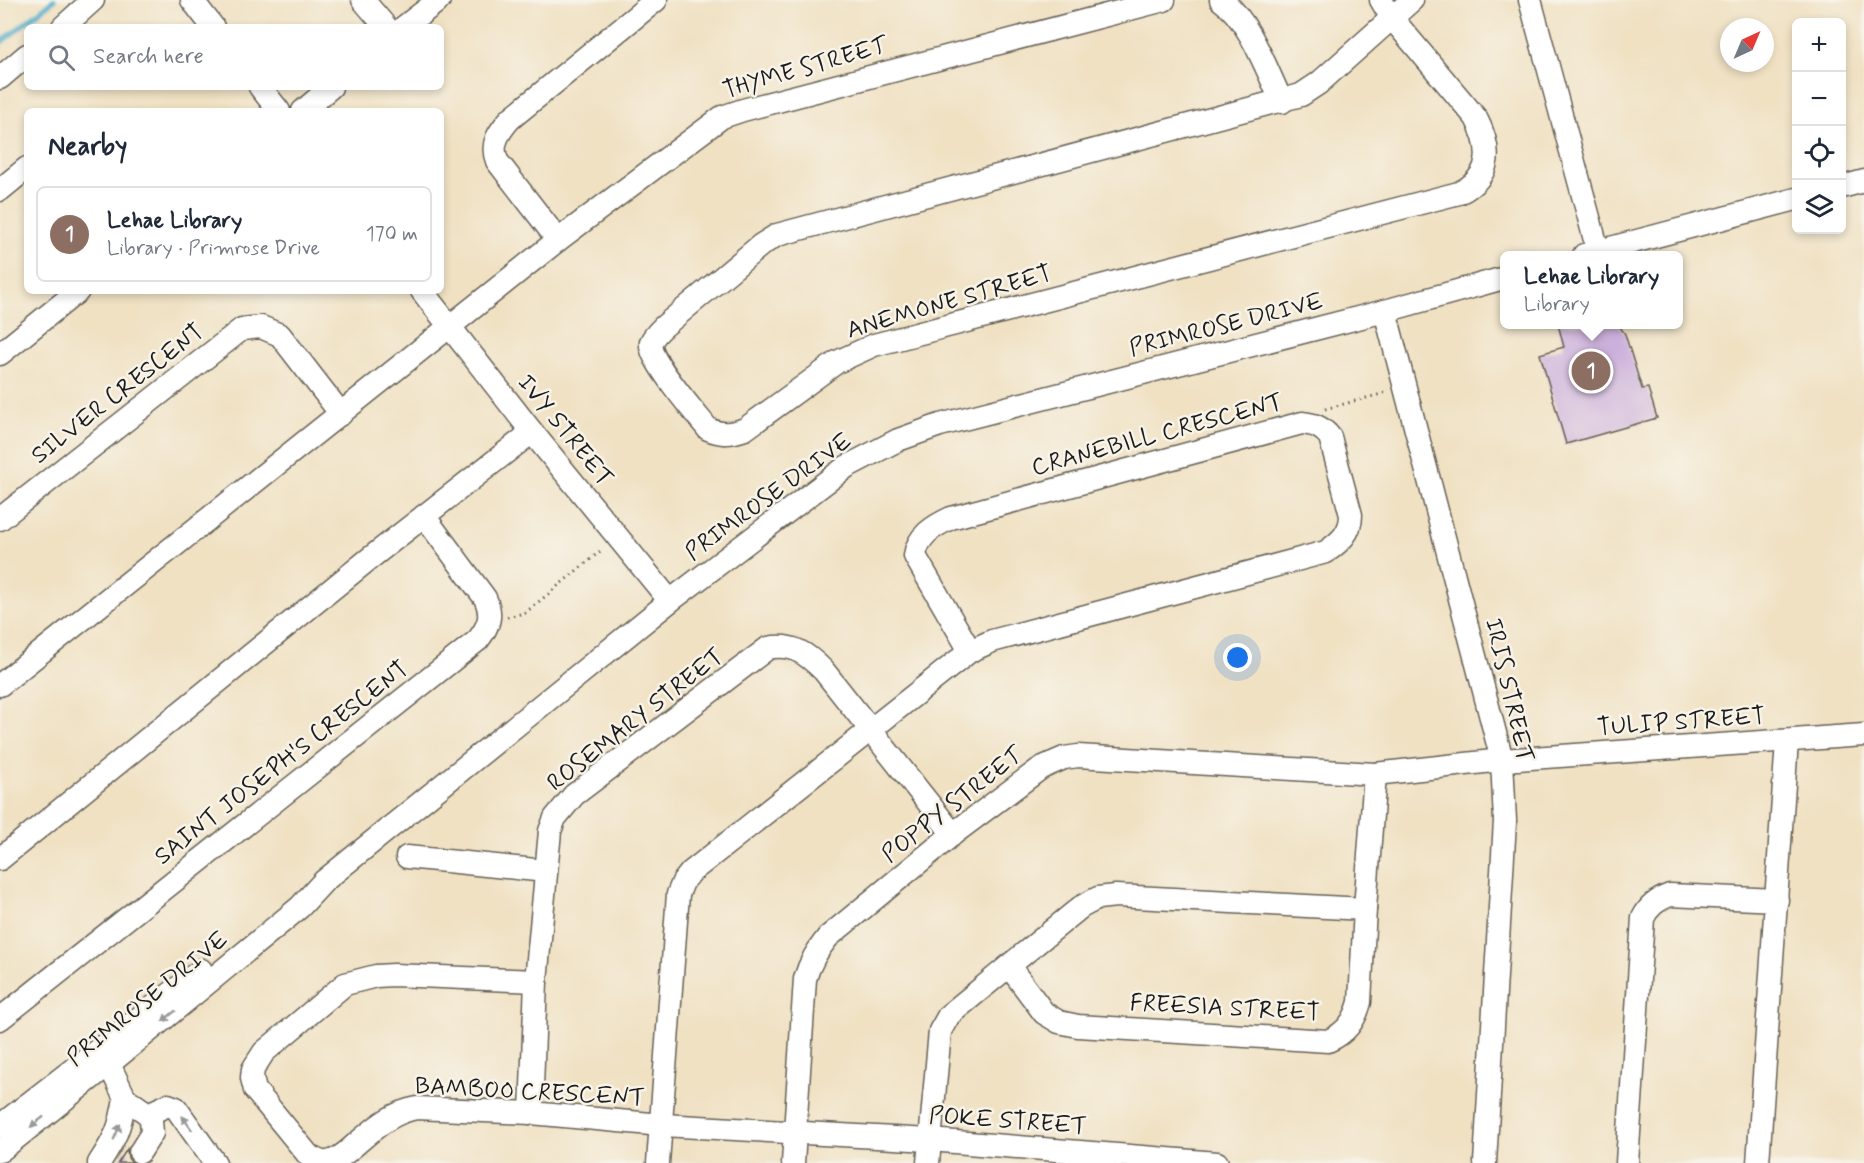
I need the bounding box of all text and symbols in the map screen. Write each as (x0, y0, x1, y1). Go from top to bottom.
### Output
north arrow (1720, 18, 1774, 72)
map controls (1792, 18, 1846, 234)
button: + (1792, 18, 1846, 72)
search box (24, 24, 444, 90)
street label: THYME STREET (719, 30, 892, 107)
icon: search (45, 41, 78, 74)
text: Search here (93, 43, 204, 71)
button: − (1792, 72, 1846, 126)
button: locate (1792, 126, 1846, 180)
text: Nearby (48, 130, 127, 164)
button: layers (1792, 180, 1846, 234)
text: Lehae Library (107, 207, 242, 235)
text: 1 (65, 221, 74, 248)
text: 170 m (366, 221, 418, 248)
text: Library · Primrose Drive (107, 235, 320, 262)
popup (1500, 251, 1683, 329)
street label: ANEMONE STREET (843, 258, 1056, 347)
text: Lehae Library (1524, 263, 1659, 291)
street label: PRIMROSE DRIVE (1126, 286, 1327, 365)
text: Library (1524, 291, 1590, 318)
street label: SILVER CRESCENT (25, 317, 211, 471)
pin: 1 (1572, 348, 1610, 394)
street label: IVY STREET (510, 368, 620, 493)
street label: CRANEBILL CRESCENT (1028, 387, 1286, 484)
street label: PRIMROSE DRIVE (679, 426, 858, 568)
street label: IRIS STREET (1477, 615, 1540, 765)
street label: ROSEMARY STREET (541, 641, 731, 799)
your location (1223, 643, 1252, 672)
street label: SAINT JOSEPH'S CRESCENT (148, 654, 415, 872)
street label: TULIP STREET (1596, 701, 1766, 744)
street label: POPPY STREET (876, 740, 1031, 870)
street label: PRIMROSE DRIVE (61, 925, 235, 1074)
street label: FREESIA STREET (1129, 988, 1321, 1029)
one-way arrow (161, 1009, 176, 1022)
street label: BAMBOO CRESCENT (414, 1071, 646, 1114)
street label: POKE STREET (928, 1101, 1088, 1142)
one-way arrow (29, 1115, 44, 1127)
one-way arrow (181, 1115, 193, 1131)
one-way arrow (112, 1123, 122, 1141)

